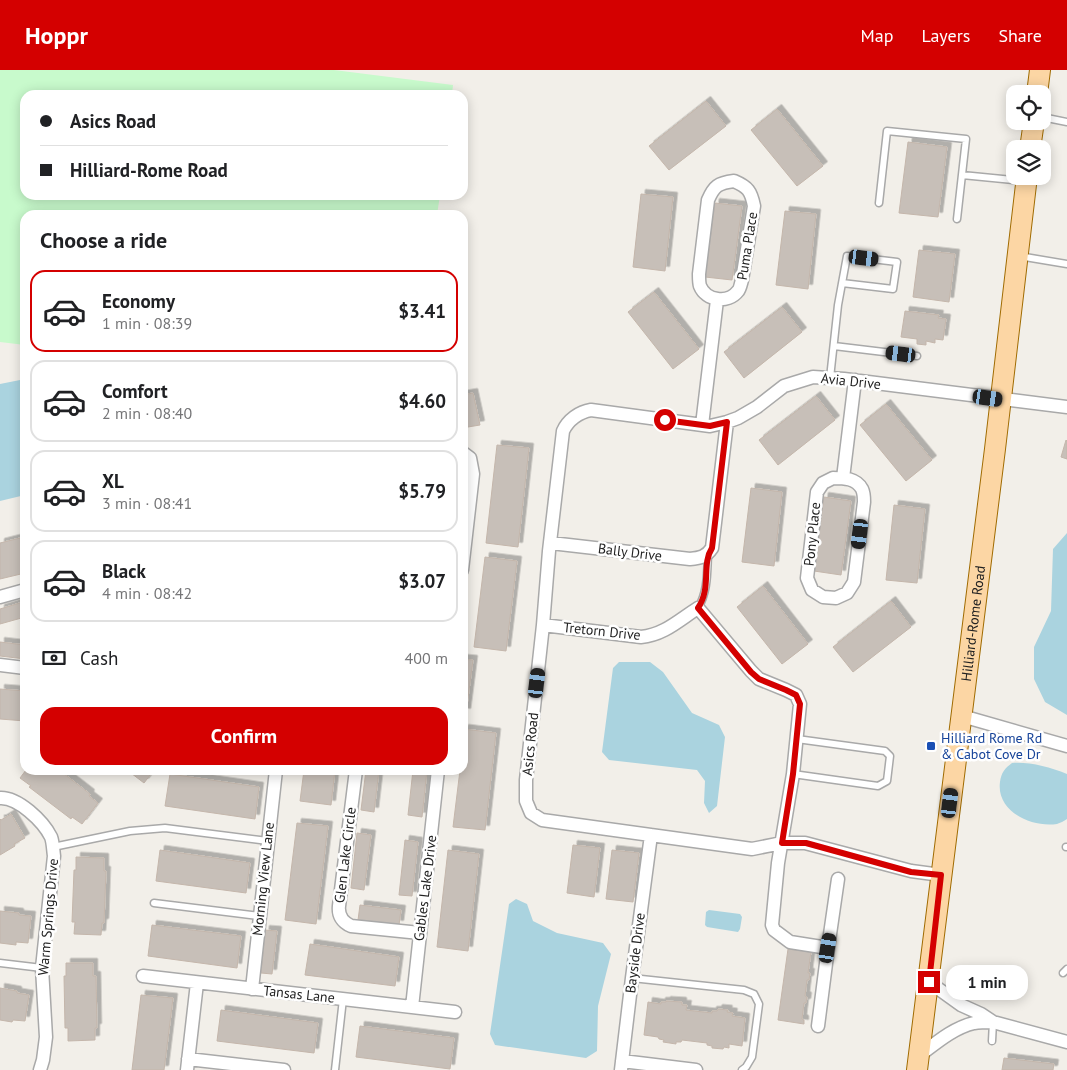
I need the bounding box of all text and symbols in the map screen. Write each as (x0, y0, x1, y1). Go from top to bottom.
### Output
text: Hoppr (25, 20, 88, 51)
text: Map (861, 24, 893, 47)
text: Layers (921, 24, 970, 47)
text: Share (998, 24, 1042, 47)
map controls (1006, 85, 1051, 185)
button: locate (1006, 85, 1051, 130)
text: Asics Road (70, 109, 156, 133)
button: layers (1006, 140, 1051, 185)
text: Hilliard-Rome Road (70, 158, 228, 182)
street label: Puma Place (733, 211, 761, 281)
text: Choose a ride (40, 226, 167, 254)
car (848, 249, 879, 267)
icon: car (42, 289, 87, 334)
text: Economy (102, 289, 175, 313)
text: $3.41 (398, 299, 446, 323)
text: 1 min · 08:39 (102, 313, 192, 333)
car (885, 345, 916, 363)
street label: Avia Drive (820, 369, 882, 393)
icon: car (42, 379, 87, 424)
text: Comfort (102, 379, 168, 403)
car (972, 388, 1003, 408)
text: $4.60 (398, 389, 446, 413)
text: 2 min · 08:40 (102, 403, 192, 423)
route start (654, 409, 676, 431)
icon: car (42, 469, 87, 514)
text: XL (102, 469, 124, 493)
text: $5.79 (398, 479, 446, 503)
text: 3 min · 08:41 (102, 493, 192, 513)
street label: Pony Place (800, 501, 824, 567)
car (850, 518, 869, 550)
street label: Bally Drive (597, 539, 663, 565)
icon: car (42, 559, 87, 604)
text: Black (102, 559, 146, 583)
street label: Hilliard-Rome Road (957, 565, 989, 682)
text: $3.07 (398, 569, 446, 593)
text: 4 min · 08:42 (102, 583, 192, 603)
street label: Tretorn Drive (562, 618, 642, 644)
icon: cash (40, 644, 68, 672)
text: Cash (80, 646, 118, 670)
text: 400 m (405, 648, 448, 668)
car (527, 667, 546, 699)
button: Confirm (40, 707, 448, 765)
street label: Asics Road (518, 712, 542, 776)
place label: Hilliard Rome Rd & Cabot Cove Dr (941, 729, 1042, 763)
marker: Hilliard Rome Rd & Cabot Cove Dr (925, 740, 937, 752)
car (940, 787, 959, 819)
street label: Glen Lake Circle (330, 806, 360, 904)
street label: Morning View Lane (248, 821, 278, 937)
street label: Gables Lake Drive (410, 834, 440, 942)
street label: Warm Springs Drive (34, 858, 62, 976)
street label: Bayside Drive (621, 912, 649, 994)
car (818, 932, 837, 964)
callout: 1 min (946, 964, 1029, 1000)
route end (918, 971, 940, 993)
text: 1 min (967, 972, 1007, 992)
street label: Tansas Lane (262, 981, 336, 1007)

